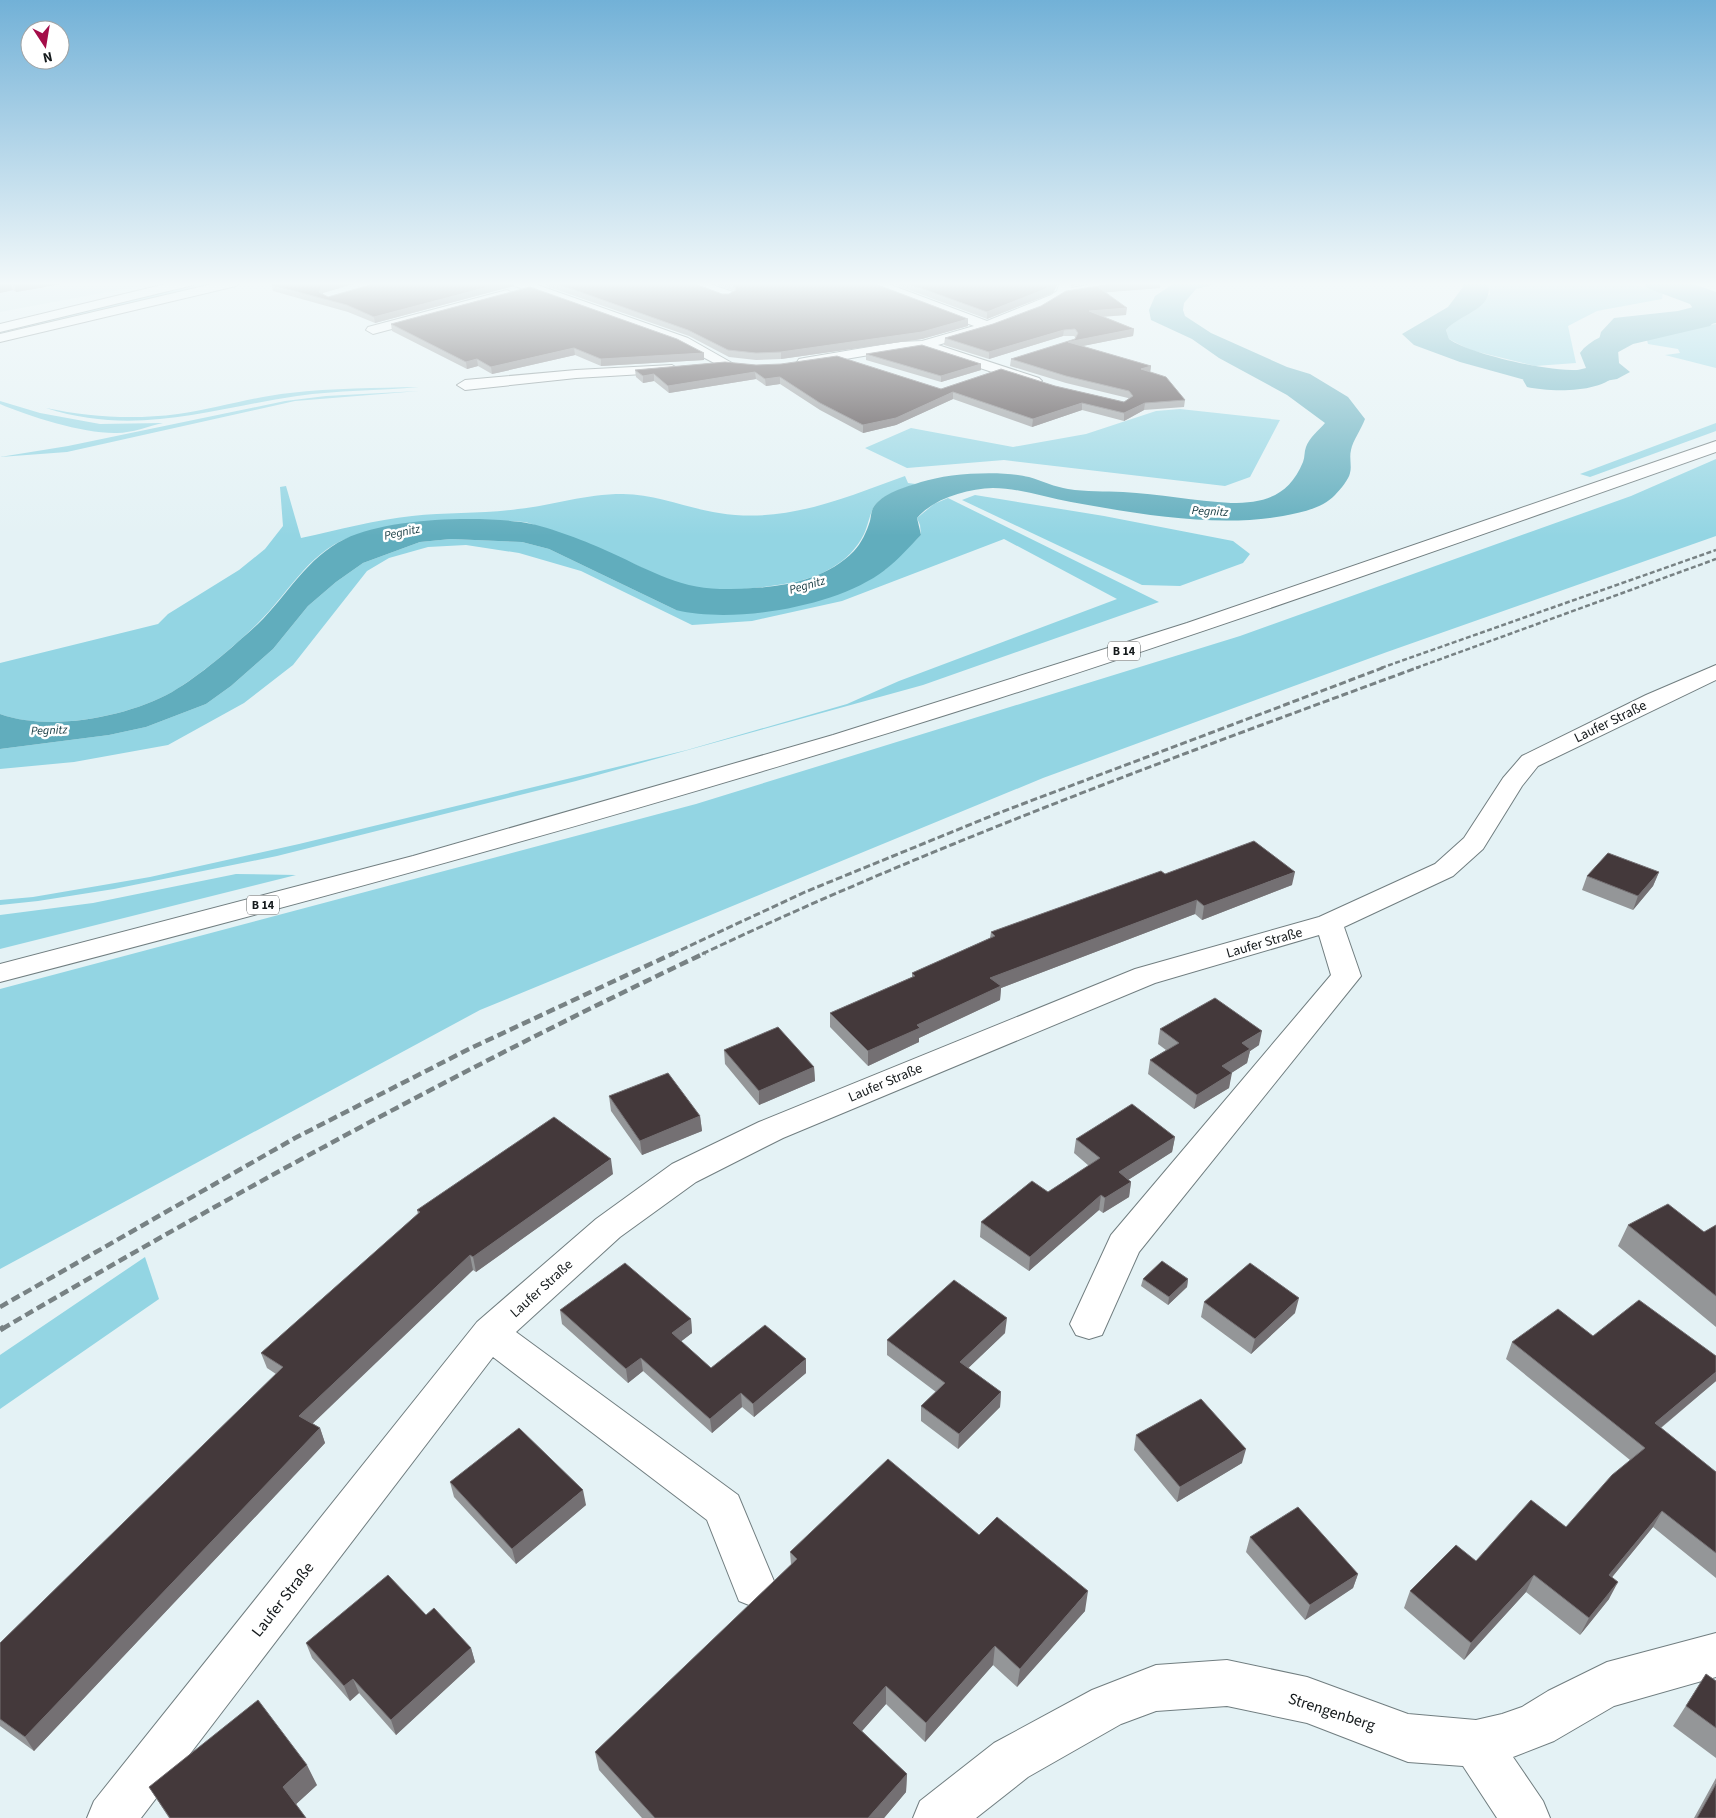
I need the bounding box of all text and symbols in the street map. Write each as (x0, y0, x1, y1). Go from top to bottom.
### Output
north arrow (20, 20, 70, 70)
text: N (41, 46, 54, 67)
water label: Pegnitz (1191, 502, 1230, 521)
water label: Pegnitz (382, 520, 423, 545)
water label: Pegnitz (787, 572, 828, 599)
road number: B 14 (1108, 641, 1140, 660)
street label: Laufer Straße (1571, 696, 1650, 748)
water label: Pegnitz (30, 721, 69, 740)
road number: B 14 (247, 896, 279, 914)
street label: Laufer Straße (1224, 923, 1305, 963)
street label: Laufer Straße (845, 1058, 925, 1107)
street label: Laufer Straße (506, 1255, 578, 1322)
street label: Laufer Straße (247, 1557, 319, 1642)
street label: Strengenberg (1285, 1688, 1378, 1736)

